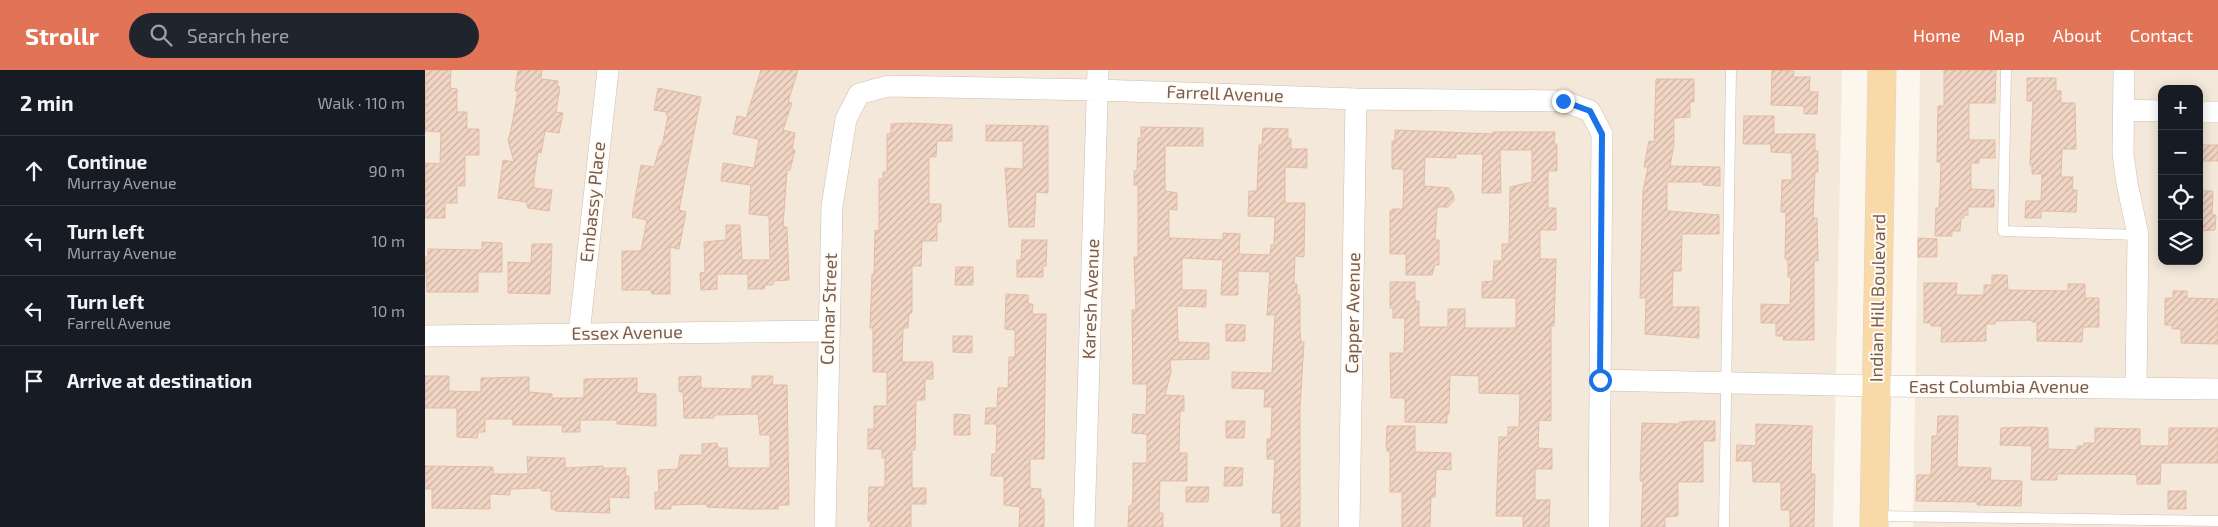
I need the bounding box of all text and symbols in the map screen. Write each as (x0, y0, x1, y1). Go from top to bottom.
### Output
search box (129, 13, 479, 58)
text: Strollr (25, 21, 99, 50)
icon: search (147, 21, 175, 49)
text: Search here (187, 24, 289, 47)
text: Home (1913, 24, 1961, 46)
text: Map (1989, 24, 2025, 46)
text: About (2053, 24, 2102, 46)
text: Contact (2130, 24, 2193, 46)
street label: Farrell Avenue (1166, 80, 1284, 106)
map controls (2158, 85, 2203, 265)
button: + (2158, 85, 2203, 130)
text: 2 min (20, 90, 74, 115)
route end (1552, 90, 1575, 113)
text: Walk · 110 m (318, 93, 405, 112)
button: − (2158, 130, 2203, 175)
street label: Embassy Place (575, 140, 609, 263)
text: Continue (67, 150, 147, 173)
icon: ahead (20, 157, 48, 185)
text: 90 m (369, 161, 405, 180)
text: Murray Avenue (67, 173, 177, 192)
button: locate (2158, 175, 2203, 220)
street label: Indian Hill Boulevard (1865, 214, 1889, 382)
text: Turn left (67, 220, 144, 243)
button: layers (2158, 220, 2203, 265)
icon: left (20, 227, 48, 255)
text: 10 m (371, 231, 405, 250)
street label: Karesh Avenue (1077, 238, 1103, 360)
text: Murray Avenue (67, 243, 177, 262)
street label: Colmar Street (815, 252, 841, 365)
street label: Capper Avenue (1340, 252, 1364, 374)
text: Turn left (67, 290, 144, 313)
icon: left (20, 297, 48, 325)
text: 10 m (371, 301, 405, 320)
text: Farrell Avenue (67, 313, 171, 332)
street label: Essex Avenue (571, 320, 683, 344)
icon: arrive (20, 367, 48, 395)
text: Arrive at destination (67, 369, 252, 392)
route start (1589, 369, 1612, 392)
street label: East Columbia Avenue (1909, 375, 2089, 397)

